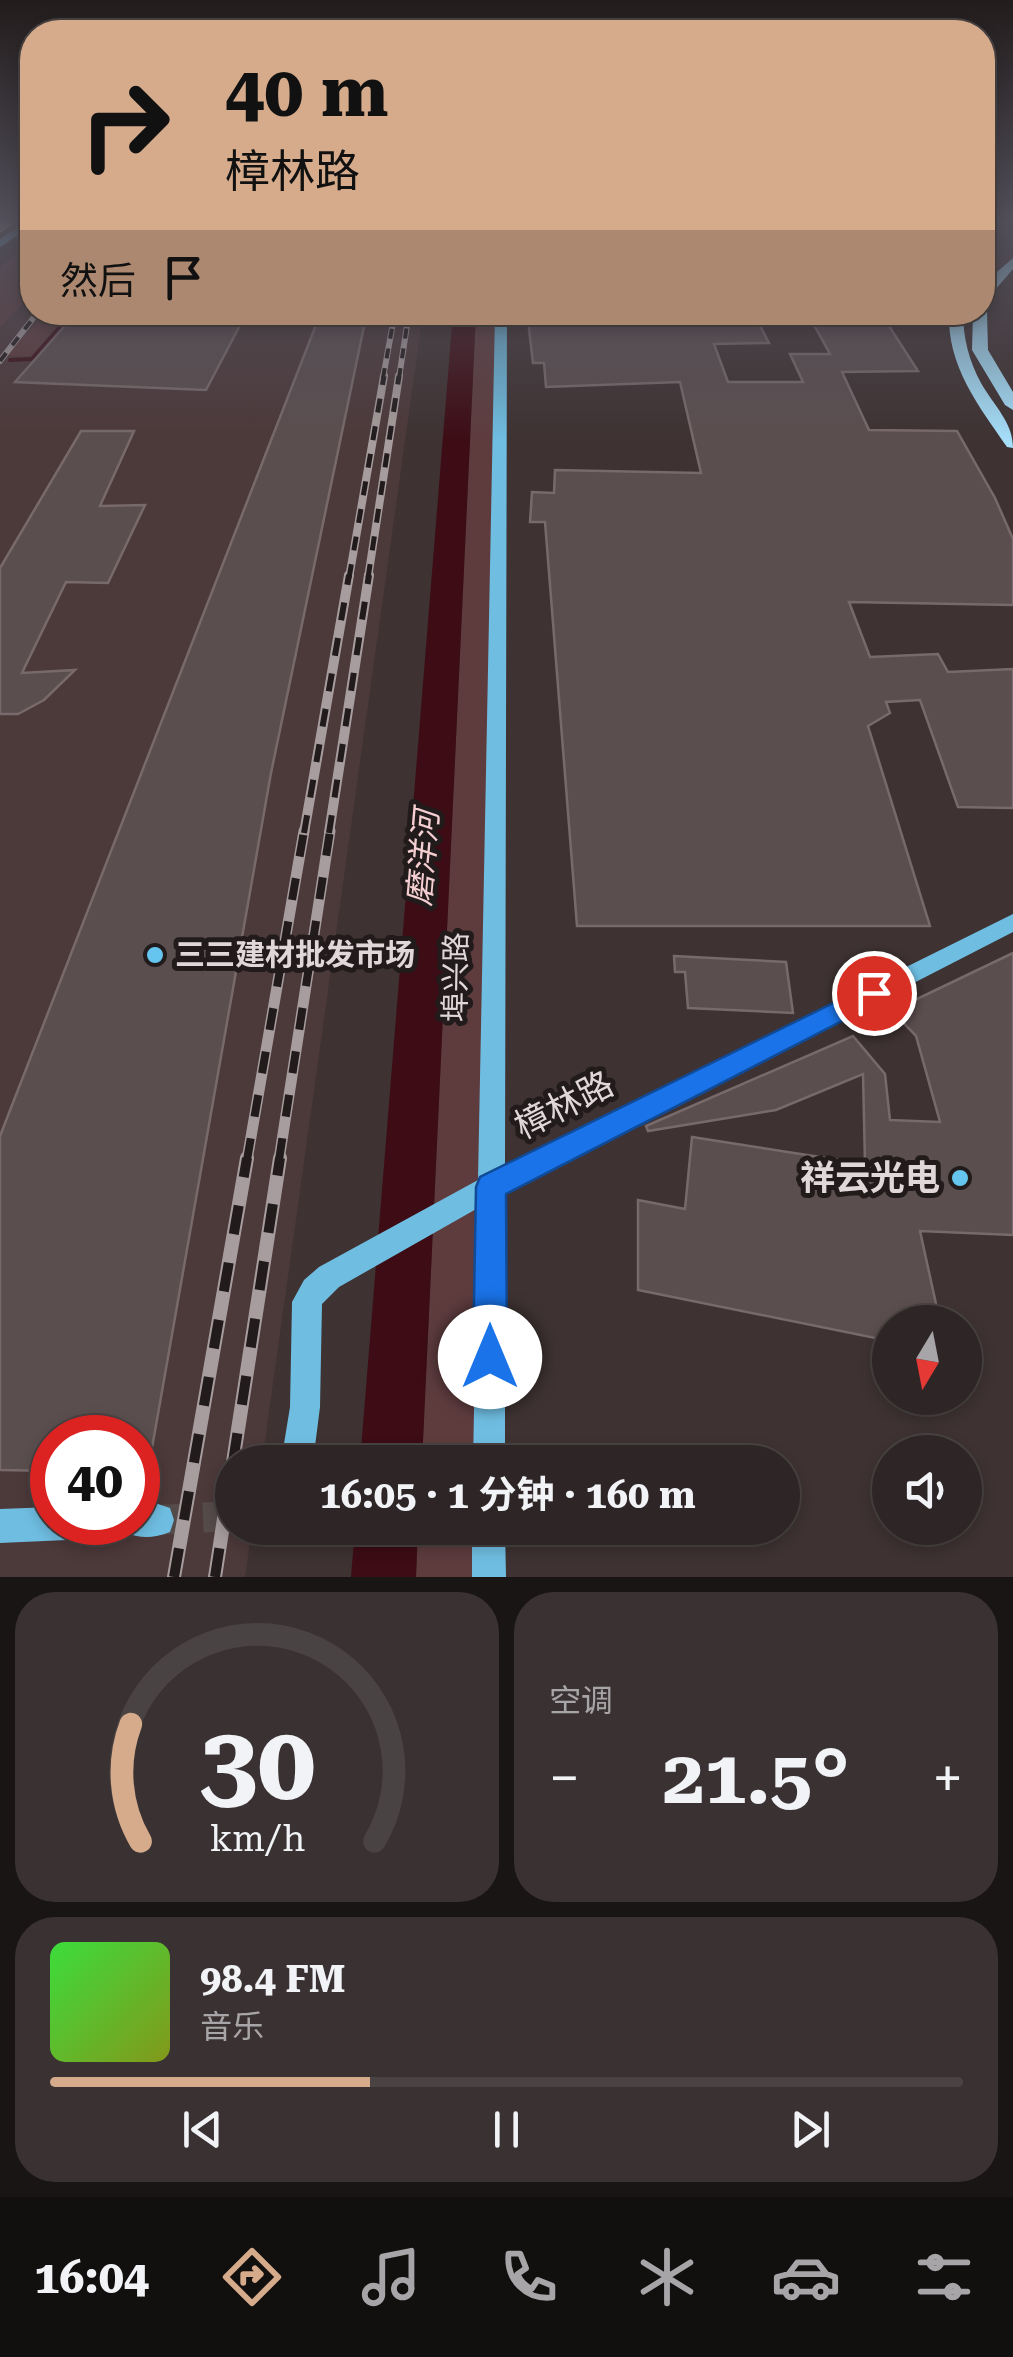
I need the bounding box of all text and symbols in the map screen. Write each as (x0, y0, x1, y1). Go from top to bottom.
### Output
text: 40 m (225, 51, 389, 133)
icon: right (60, 60, 190, 190)
text: 樟林路 (225, 145, 360, 198)
icon: arrive (156, 250, 211, 305)
text: 然后 (60, 259, 136, 303)
water label: 磨洋河 (400, 803, 447, 907)
street label: 埠兴路 (437, 932, 474, 1022)
place label: 三三建材批发市场 (175, 937, 415, 972)
marker: 三三建材批发市场 (144, 944, 166, 966)
pin (832, 951, 917, 1036)
icon: arrive (847, 966, 902, 1021)
street label: 樟林路 (508, 1063, 620, 1148)
place label: 祥云光电 (800, 1158, 940, 1199)
marker: 祥云光电 (949, 1167, 971, 1189)
position arrow (438, 1305, 542, 1409)
north arrow (872, 1305, 982, 1415)
map controls (872, 1305, 982, 1545)
speed limit sign: 40 (30, 1415, 160, 1545)
button: sound (872, 1435, 982, 1545)
text: 16:05 · 1 分钟 · 160 m (319, 1473, 696, 1517)
text: 空调 (549, 1682, 613, 1720)
text: 30 (199, 1703, 315, 1824)
text: 21.5° (663, 1733, 849, 1821)
text: − (549, 1746, 580, 1810)
text: + (932, 1746, 963, 1810)
text: km/h (209, 1818, 305, 1860)
text: 98.4 FM (200, 1957, 346, 2001)
text: 音乐 (200, 2008, 264, 2046)
icon: previous (175, 2102, 230, 2157)
icon: pause (479, 2102, 534, 2157)
icon: next (783, 2102, 838, 2157)
icon: directions (217, 2242, 287, 2312)
icon: music (356, 2242, 426, 2312)
icon: phone (494, 2242, 564, 2312)
icon: climate (632, 2242, 702, 2312)
icon: car (771, 2242, 841, 2312)
icon: filters (909, 2242, 979, 2312)
text: 16:04 (34, 2251, 149, 2304)

